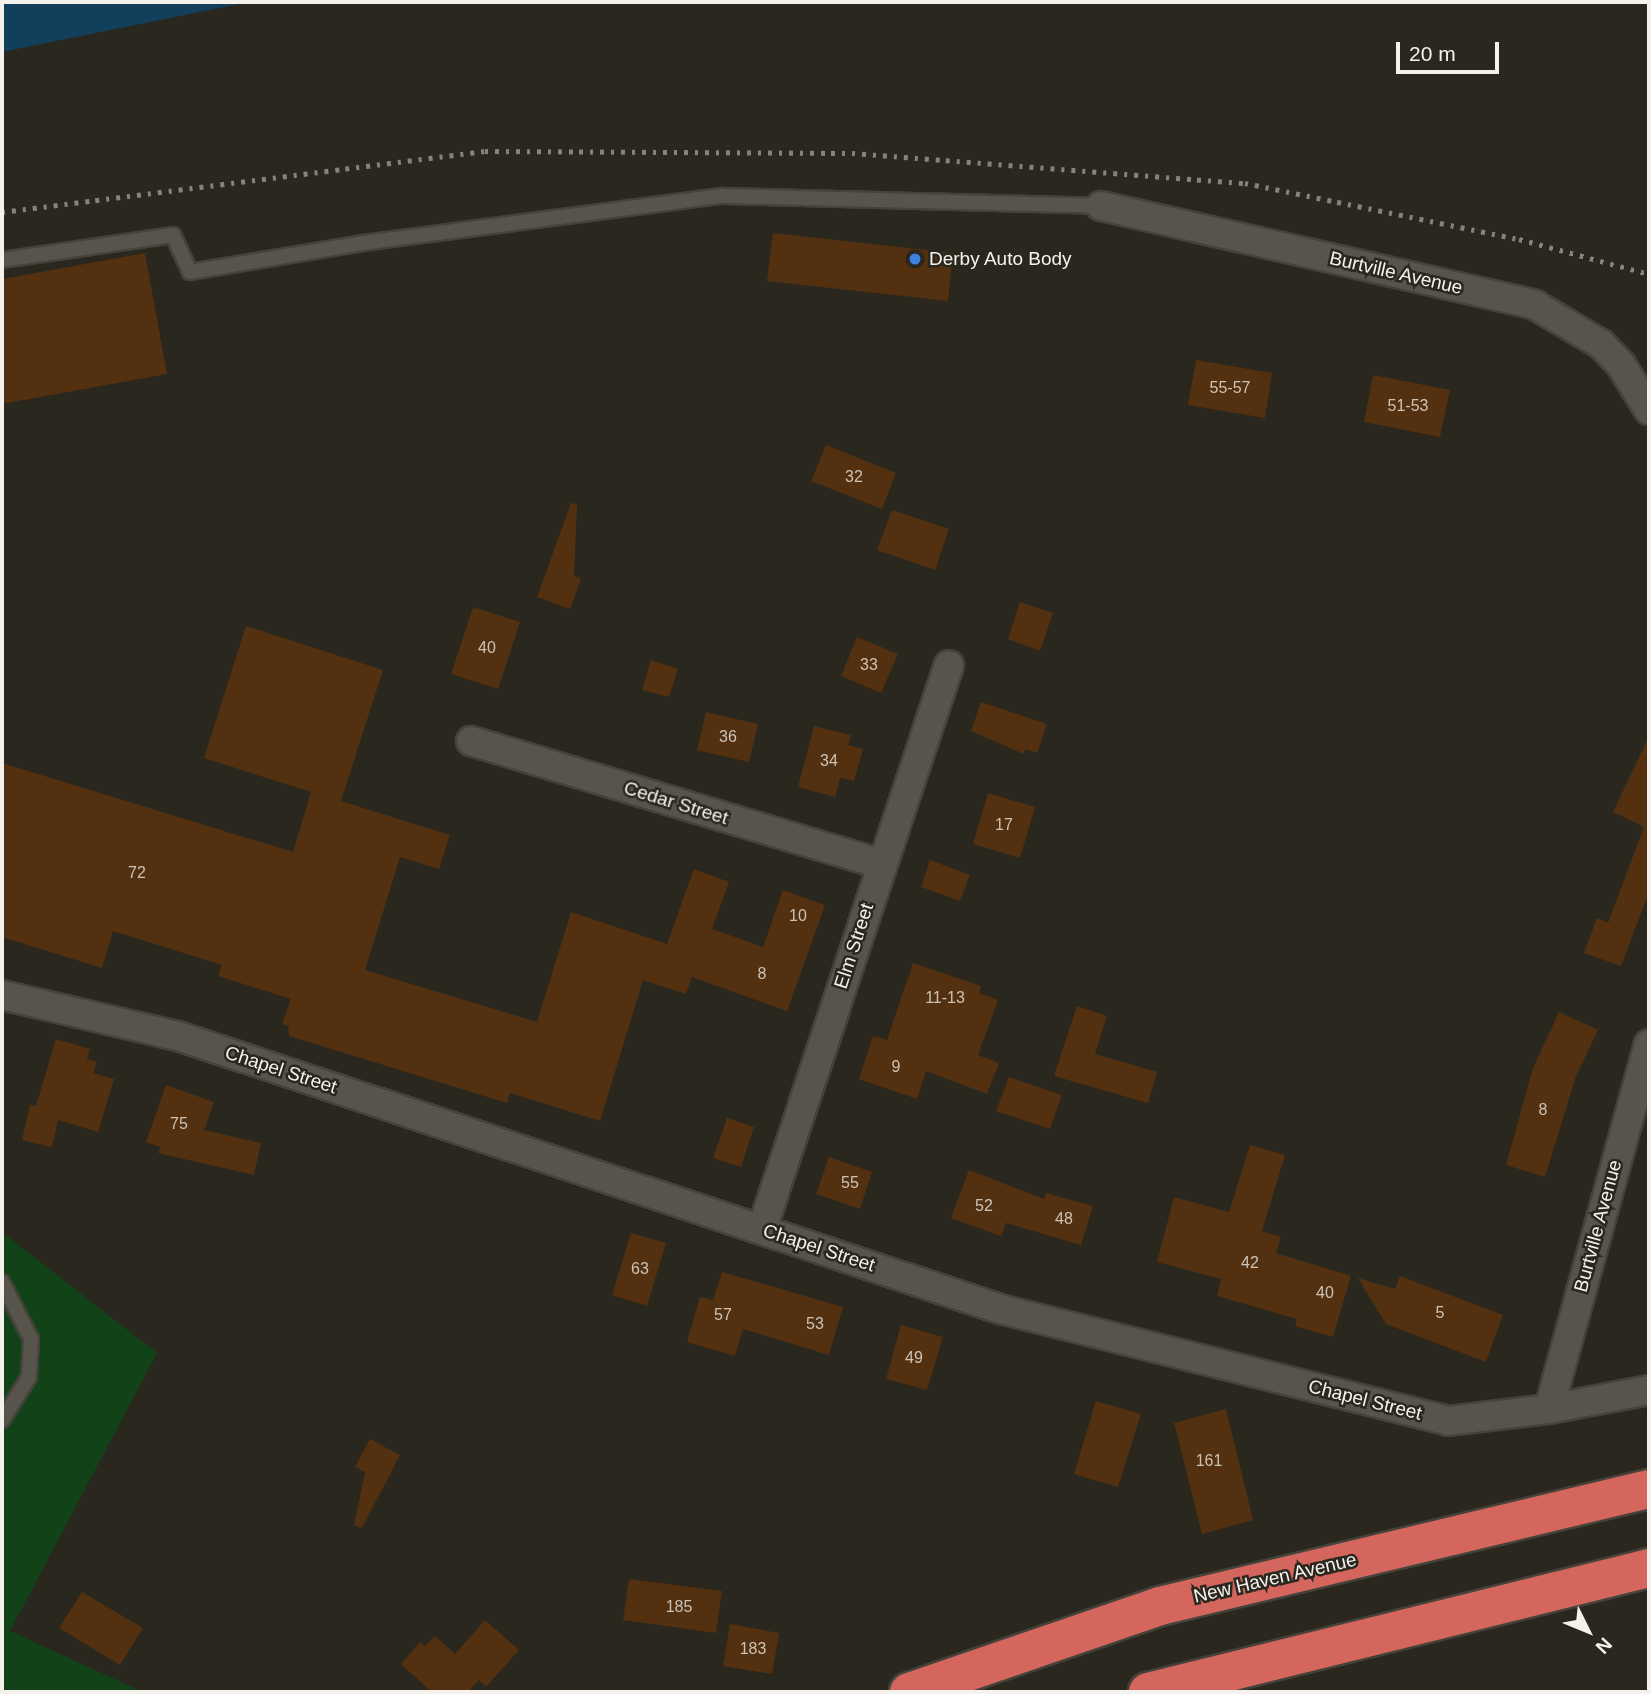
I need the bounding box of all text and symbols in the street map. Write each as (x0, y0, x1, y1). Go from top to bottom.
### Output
scale bar (1399, 28, 1502, 72)
text: 20 m (1409, 42, 1456, 65)
street label: Burtville Avenue (1327, 246, 1465, 300)
place label: Derby Auto Body (929, 248, 1073, 270)
marker: Derby Auto Body (907, 251, 923, 267)
house number: 55-57 (1210, 378, 1250, 398)
house number: 51-53 (1388, 396, 1428, 416)
house number: 32 (845, 467, 863, 487)
house number: 40 (478, 638, 496, 658)
house number: 33 (860, 655, 878, 675)
house number: 36 (719, 727, 737, 747)
house number: 34 (820, 751, 838, 771)
street label: Cedar Street (621, 776, 731, 830)
house number: 17 (995, 815, 1013, 835)
house number: 72 (128, 863, 146, 883)
street label: Elm Street (829, 900, 879, 992)
house number: 10 (789, 906, 807, 926)
house number: 8 (758, 964, 766, 984)
house number: 11-13 (925, 988, 965, 1008)
street label: Chapel Street (222, 1041, 340, 1099)
house number: 9 (892, 1057, 900, 1077)
house number: 8 (1539, 1100, 1547, 1120)
house number: 75 (170, 1114, 188, 1134)
street label: Burtville Avenue (1569, 1157, 1627, 1295)
house number: 55 (841, 1173, 859, 1193)
house number: 52 (975, 1196, 993, 1216)
house number: 48 (1055, 1209, 1073, 1229)
street label: Chapel Street (760, 1219, 878, 1277)
house number: 42 (1241, 1253, 1259, 1273)
house number: 63 (631, 1259, 649, 1279)
house number: 40 (1316, 1283, 1334, 1303)
house number: 5 (1436, 1303, 1444, 1323)
house number: 57 (714, 1305, 732, 1325)
house number: 53 (806, 1314, 824, 1334)
house number: 49 (905, 1348, 923, 1368)
street label: Chapel Street (1306, 1375, 1424, 1425)
house number: 161 (1196, 1451, 1222, 1471)
street label: New Haven Avenue (1191, 1548, 1359, 1608)
north arrow (1553, 1596, 1623, 1666)
house number: 185 (666, 1597, 692, 1617)
text: N (1591, 1633, 1616, 1658)
house number: 183 (740, 1639, 766, 1659)

